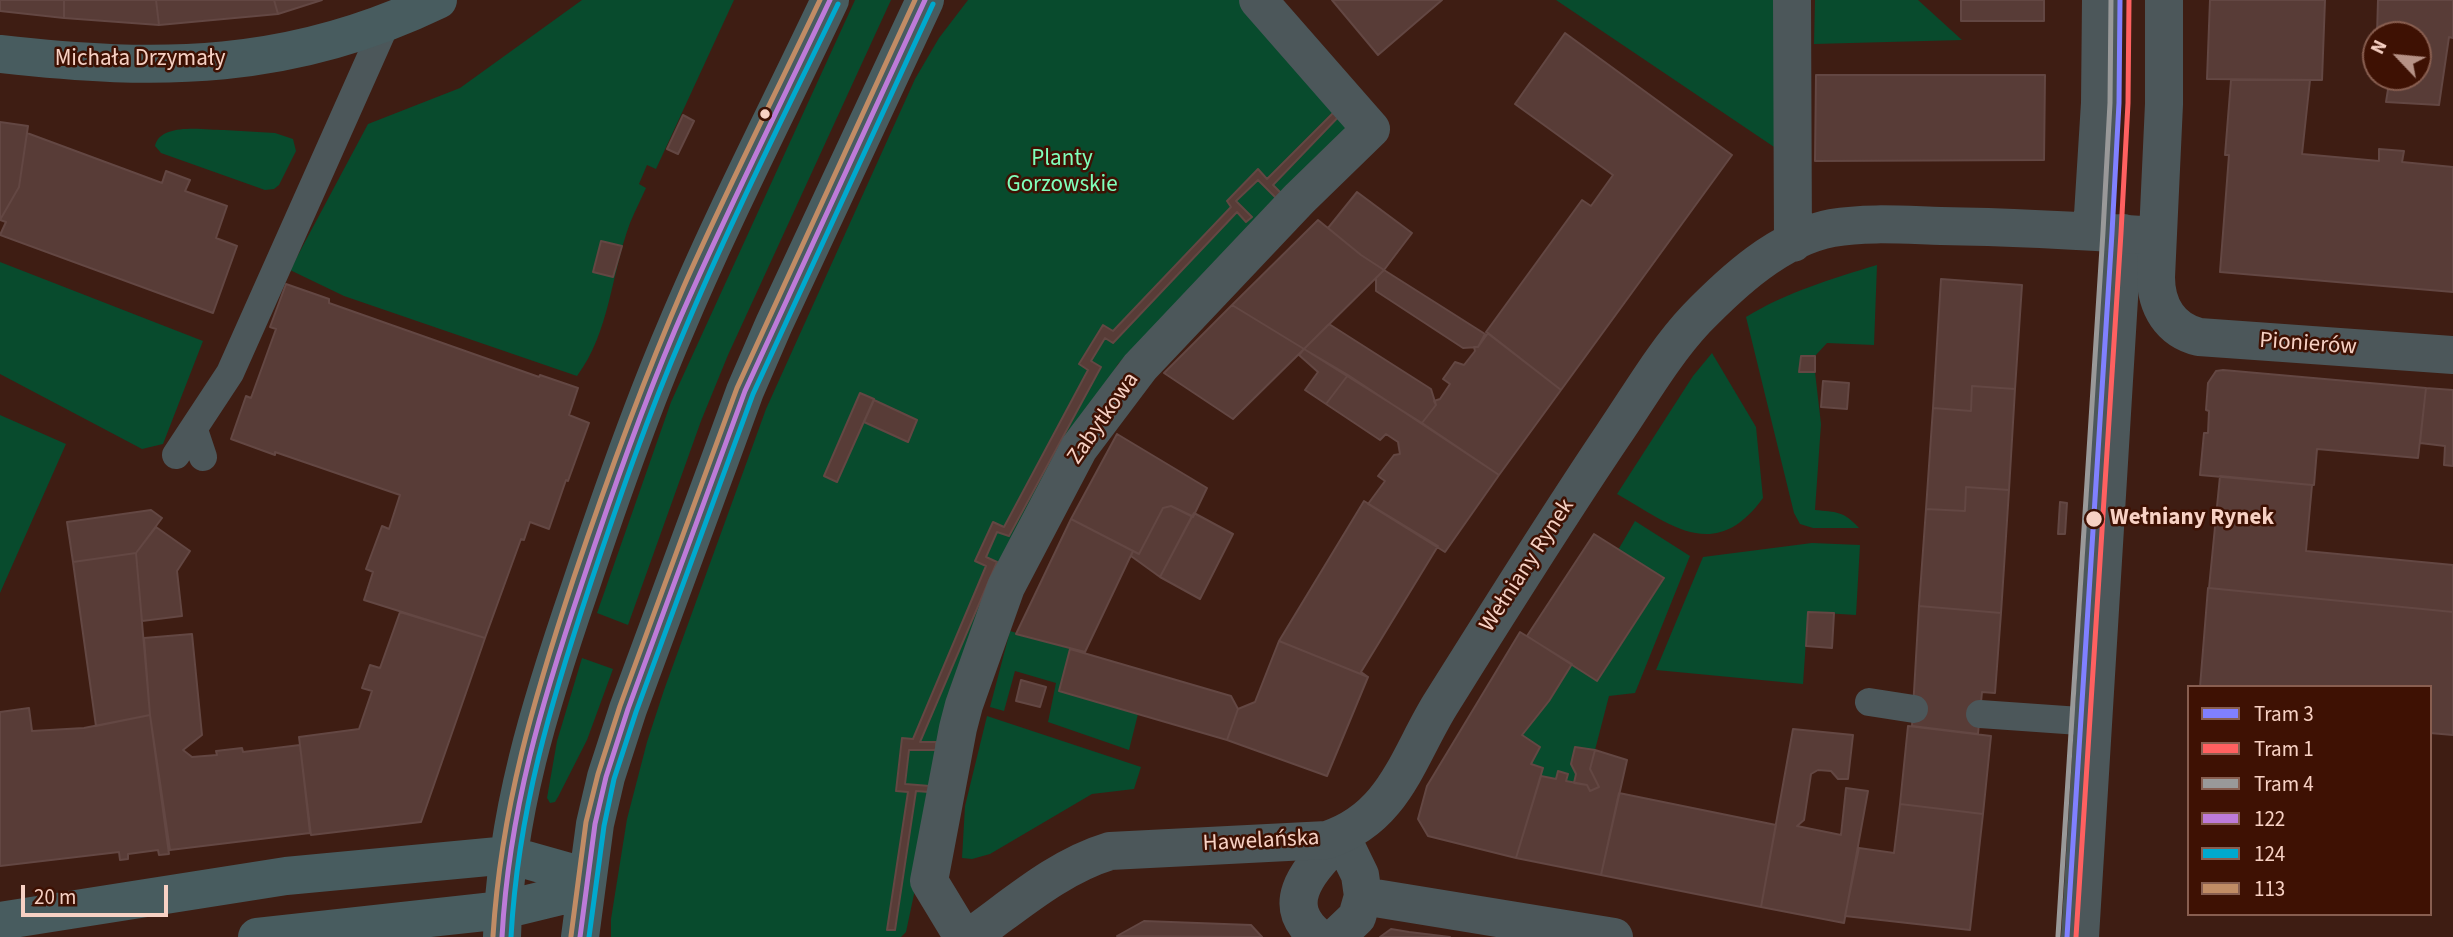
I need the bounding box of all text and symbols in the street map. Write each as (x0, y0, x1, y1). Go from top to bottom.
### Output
north arrow (2362, 21, 2432, 91)
text: N (2365, 36, 2394, 59)
street label: Michała Drzymały (55, 46, 225, 74)
unlabelled marker (758, 107, 772, 121)
park label: Planty Gorzowskie (1006, 146, 1118, 200)
street label: Pionierów (2258, 328, 2358, 362)
street label: Zabytkowa (1062, 368, 1146, 470)
street label: Wełniany Rynek (1475, 494, 1581, 638)
place label: Wełniany Rynek (2110, 505, 2274, 533)
marker: Wełniany Rynek (2084, 509, 2104, 529)
legend (2187, 685, 2432, 916)
text: Tram 3 (2254, 699, 2314, 729)
text: Tram 1 (2254, 734, 2314, 764)
text: Tram 4 (2254, 769, 2314, 799)
text: 122 (2254, 804, 2285, 834)
street label: Hawelańska (1202, 825, 1320, 859)
text: 124 (2254, 839, 2285, 869)
scale bar (24, 870, 172, 914)
text: 113 (2254, 874, 2285, 904)
text: 20 m (34, 882, 76, 912)

